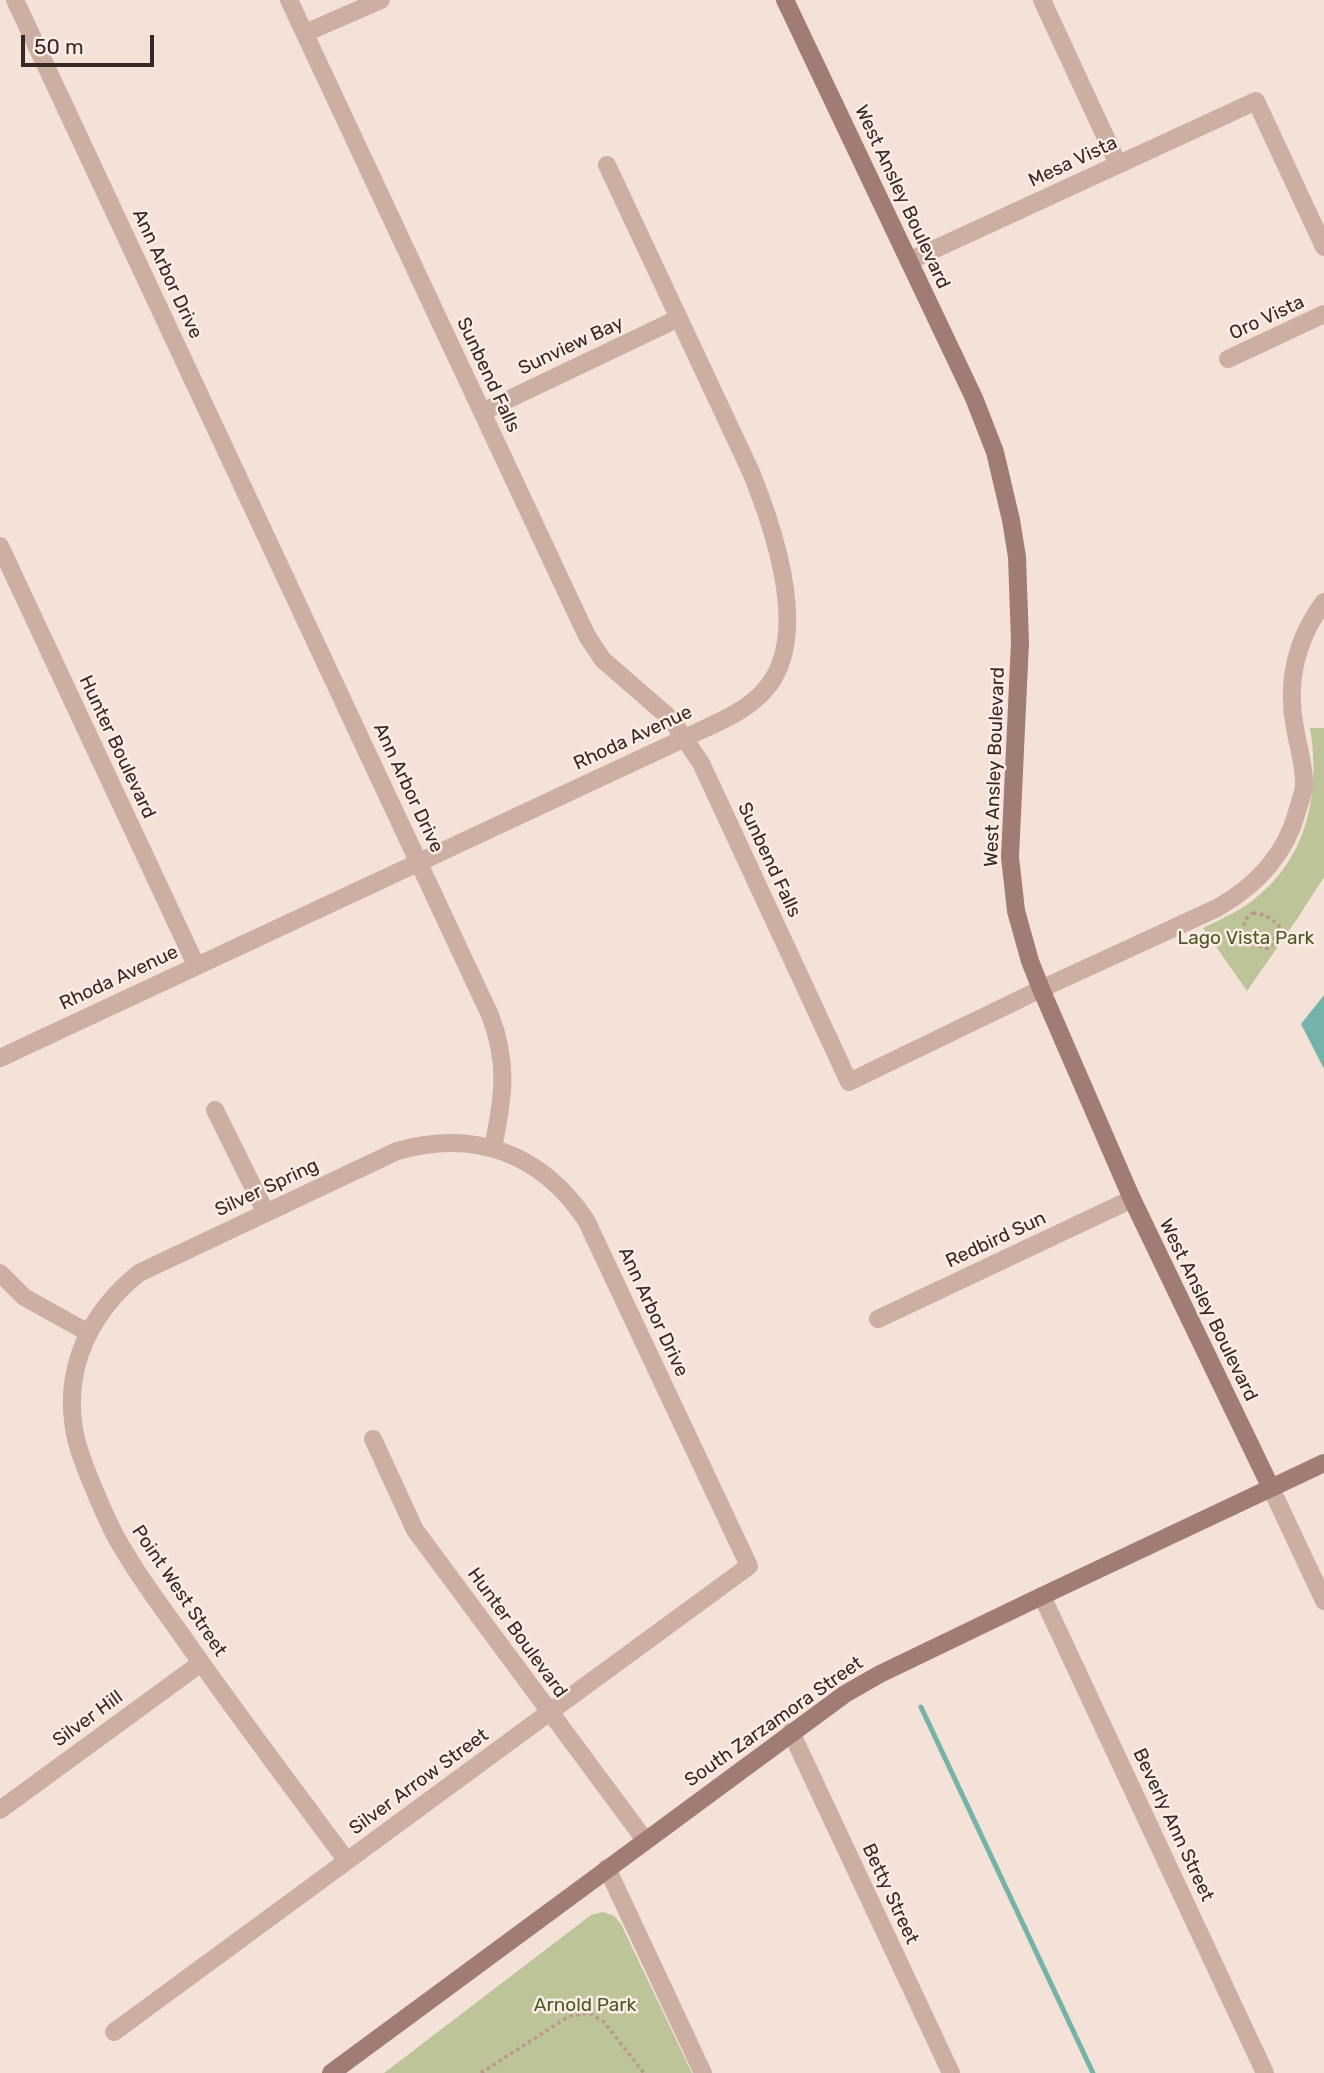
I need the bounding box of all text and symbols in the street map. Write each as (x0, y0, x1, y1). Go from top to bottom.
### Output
scale bar (24, 21, 158, 65)
text: 50 m (34, 34, 84, 59)
street label: West Ansley Boulevard (849, 102, 955, 292)
street label: Mesa Vista (1025, 132, 1121, 192)
street label: Ann Arbor Drive (127, 206, 207, 342)
street label: Oro Vista (1226, 291, 1308, 345)
street label: Sunview Bay (515, 312, 627, 380)
street label: Sunbend Falls (451, 314, 525, 436)
street label: West Ansley Boulevard (980, 667, 1010, 867)
street label: Hunter Boulevard (74, 672, 160, 822)
street label: Rhoda Avenue (570, 701, 696, 775)
street label: Ann Arbor Drive (368, 720, 448, 856)
street label: Sunbend Falls (732, 799, 806, 921)
park label: Lago Vista Park (1178, 928, 1314, 950)
street label: Rhoda Avenue (56, 941, 182, 1015)
street label: Silver Spring (212, 1154, 322, 1222)
street label: Redbird Sun (942, 1207, 1050, 1273)
street label: West Ansley Boulevard (1154, 1215, 1262, 1405)
street label: Ann Arbor Drive (613, 1244, 693, 1380)
street label: Point West Street (127, 1521, 231, 1661)
street label: Hunter Boulevard (462, 1564, 572, 1702)
street label: South Zarzamora Street (681, 1652, 867, 1792)
street label: Silver Hill (48, 1686, 128, 1752)
street label: Silver Arrow Street (345, 1724, 493, 1840)
street label: Beverly Ann Street (1128, 1745, 1218, 1905)
street label: Betty Street (857, 1840, 923, 1948)
park label: Arnold Park (534, 1995, 636, 2017)

